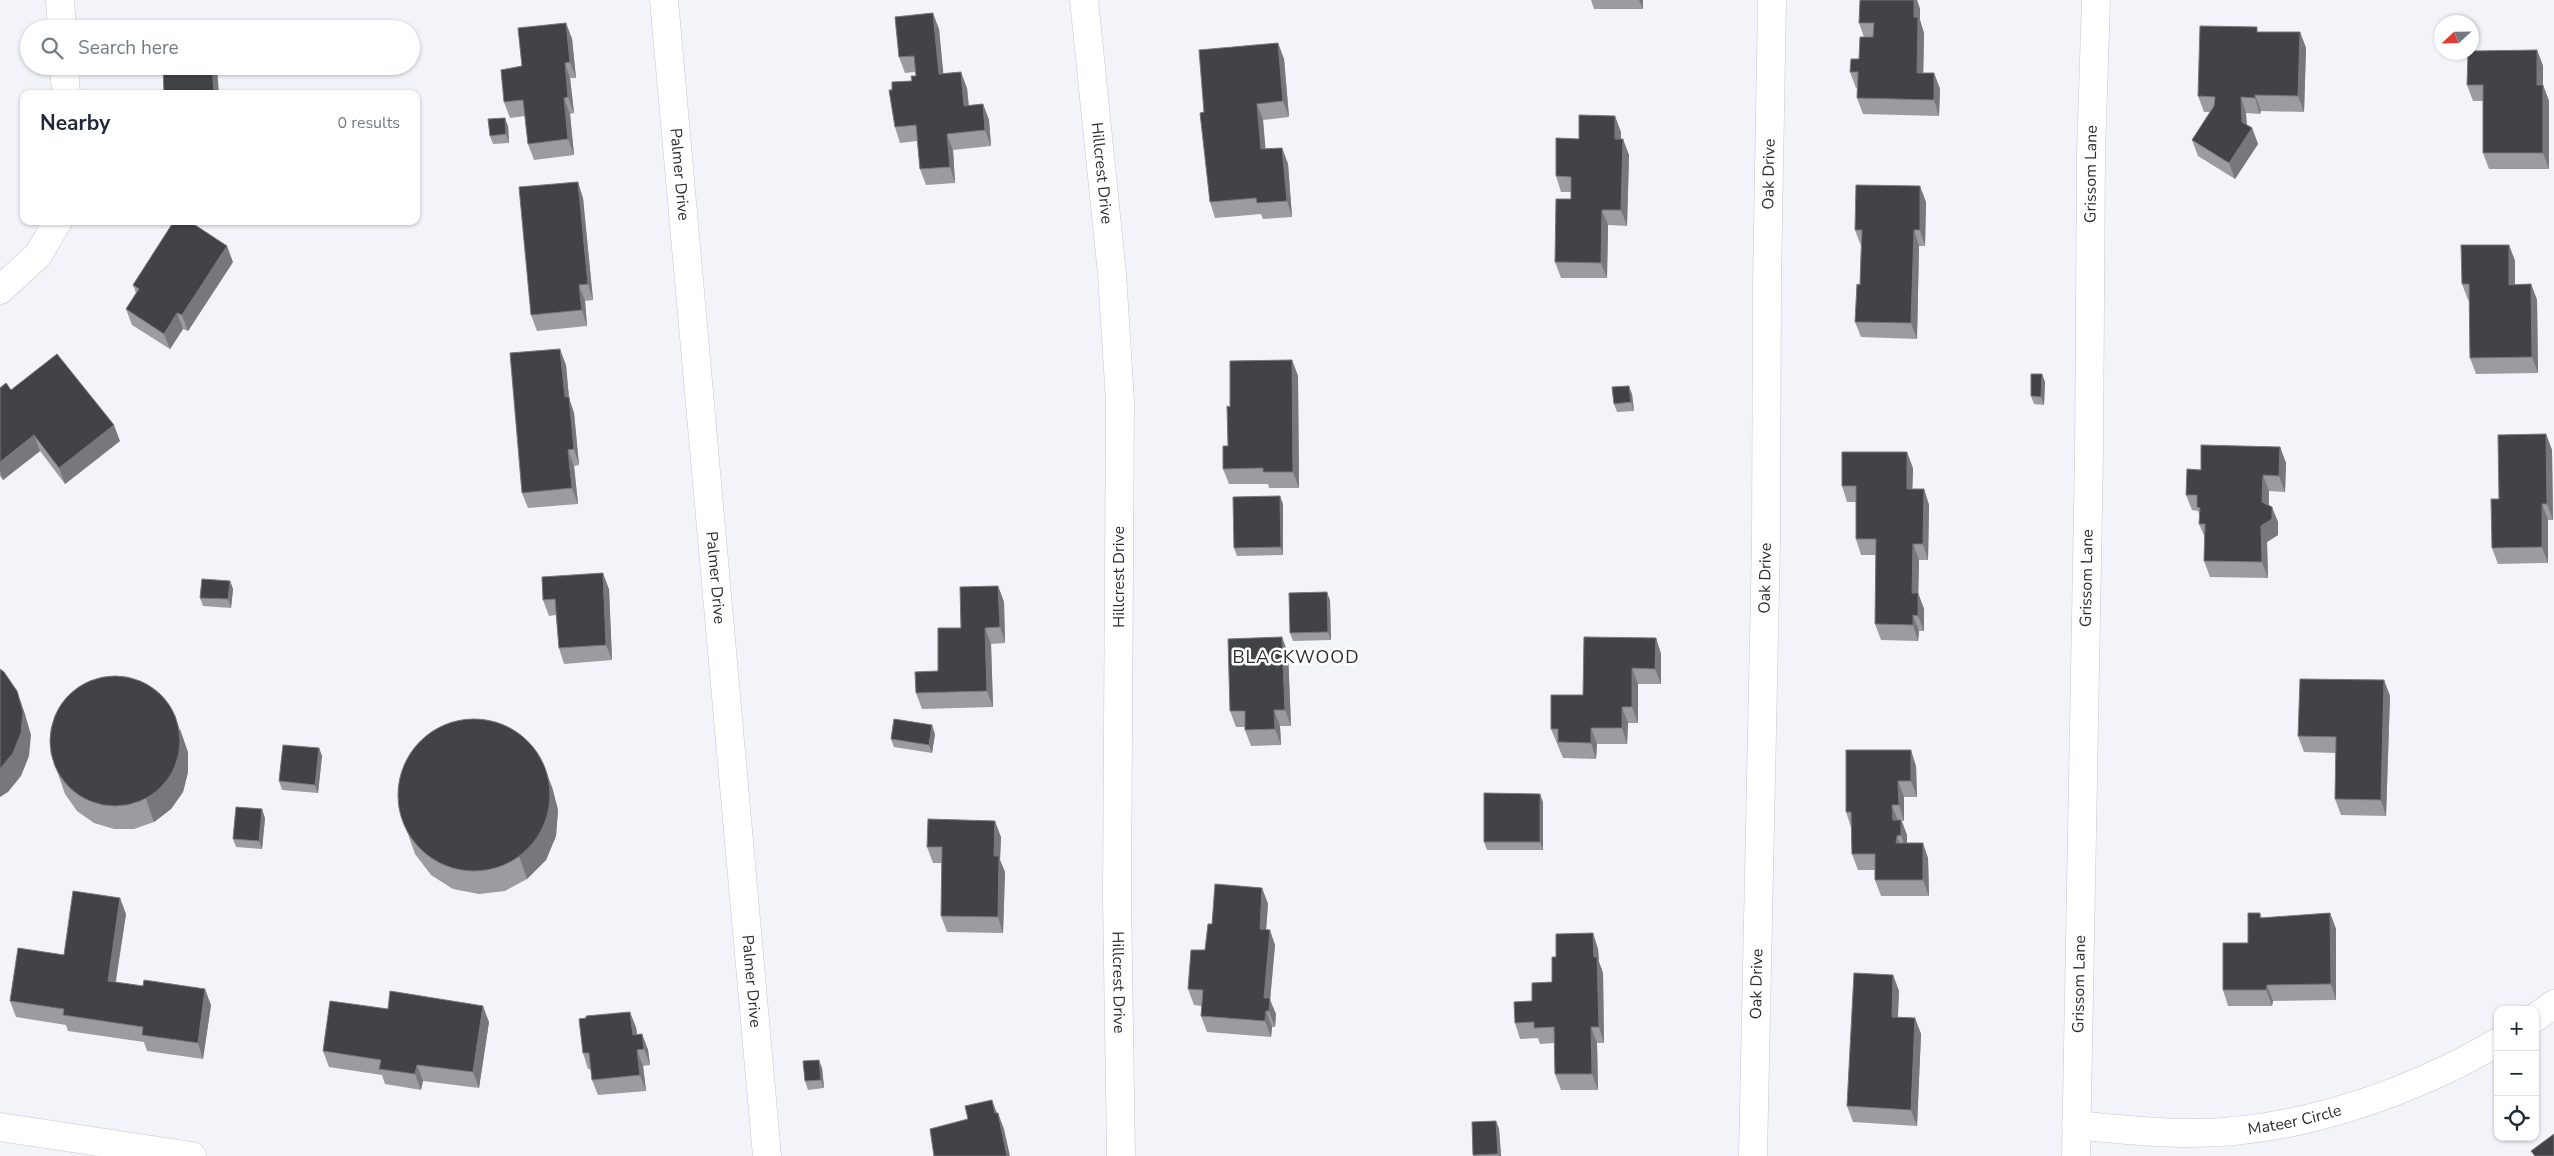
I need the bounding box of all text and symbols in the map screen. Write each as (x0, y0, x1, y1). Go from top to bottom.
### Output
north arrow (2434, 15, 2479, 60)
search box (20, 20, 420, 75)
icon: search (38, 34, 66, 62)
text: Search here (78, 35, 179, 61)
text: Nearby (40, 109, 110, 137)
text: 0 results (338, 112, 400, 134)
street label: Hillcrest Drive (1086, 121, 1118, 225)
street label: Grissom Lane (2080, 125, 2103, 223)
street label: Palmer Drive (664, 127, 695, 222)
street label: Oak Drive (1757, 139, 1781, 210)
street label: Hillcrest Drive (1108, 526, 1130, 628)
street label: Grissom Lane (2075, 529, 2099, 627)
street label: Palmer Drive (700, 530, 731, 625)
street label: Oak Drive (1753, 542, 1777, 614)
district label: BLACKWOOD (1232, 645, 1360, 669)
street label: Hillcrest Drive (1107, 931, 1130, 1034)
street label: Palmer Drive (736, 934, 767, 1028)
street label: Grissom Lane (2067, 935, 2091, 1033)
street label: Oak Drive (1745, 948, 1768, 1020)
map controls (2494, 1006, 2539, 1141)
button: + (2494, 1006, 2539, 1051)
button: − (2494, 1051, 2539, 1096)
button: locate (2494, 1096, 2539, 1141)
street label: Mateer Circle (2246, 1099, 2344, 1140)

